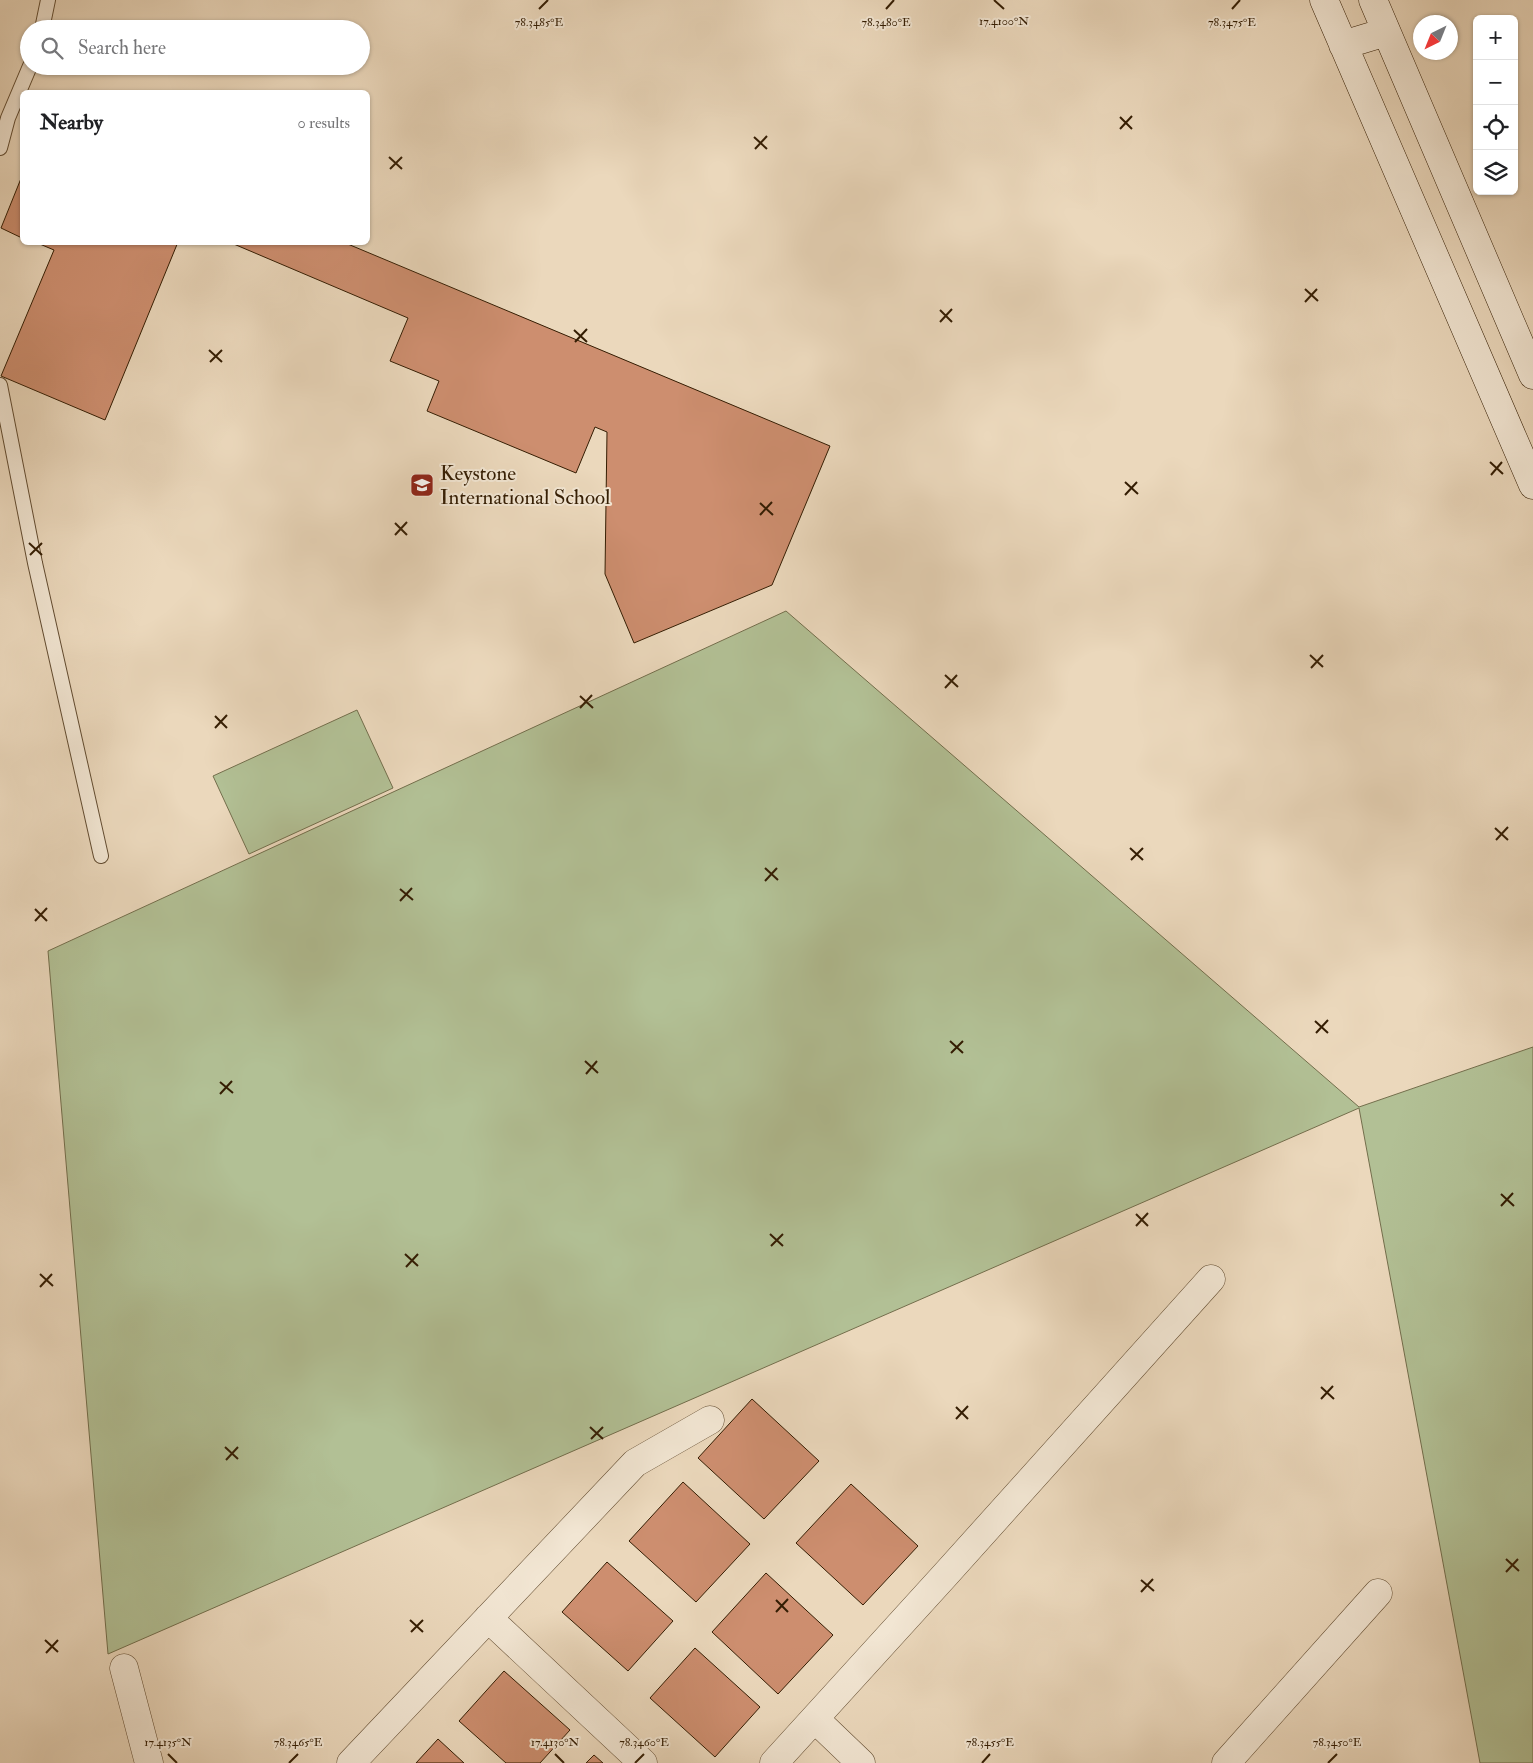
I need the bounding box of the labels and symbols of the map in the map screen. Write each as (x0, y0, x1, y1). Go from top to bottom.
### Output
text: 17.4100°N (979, 14, 1029, 29)
text: 78.3485°E (515, 15, 563, 30)
text: 78.3480°E (861, 15, 911, 30)
text: 78.3475°E (1208, 15, 1256, 30)
north arrow (1413, 15, 1458, 60)
place label: Keystone International School (440, 460, 611, 511)
school or university icon: Keystone International School (409, 472, 435, 498)
text: 17.4135°N (144, 1735, 192, 1750)
text: 78.3465°E (274, 1735, 323, 1750)
text: 17.4130°N (531, 1735, 580, 1750)
text: 78.3460°E (619, 1735, 669, 1750)
text: 78.3455°E (966, 1735, 1014, 1750)
text: 78.3450°E (1313, 1735, 1362, 1750)

